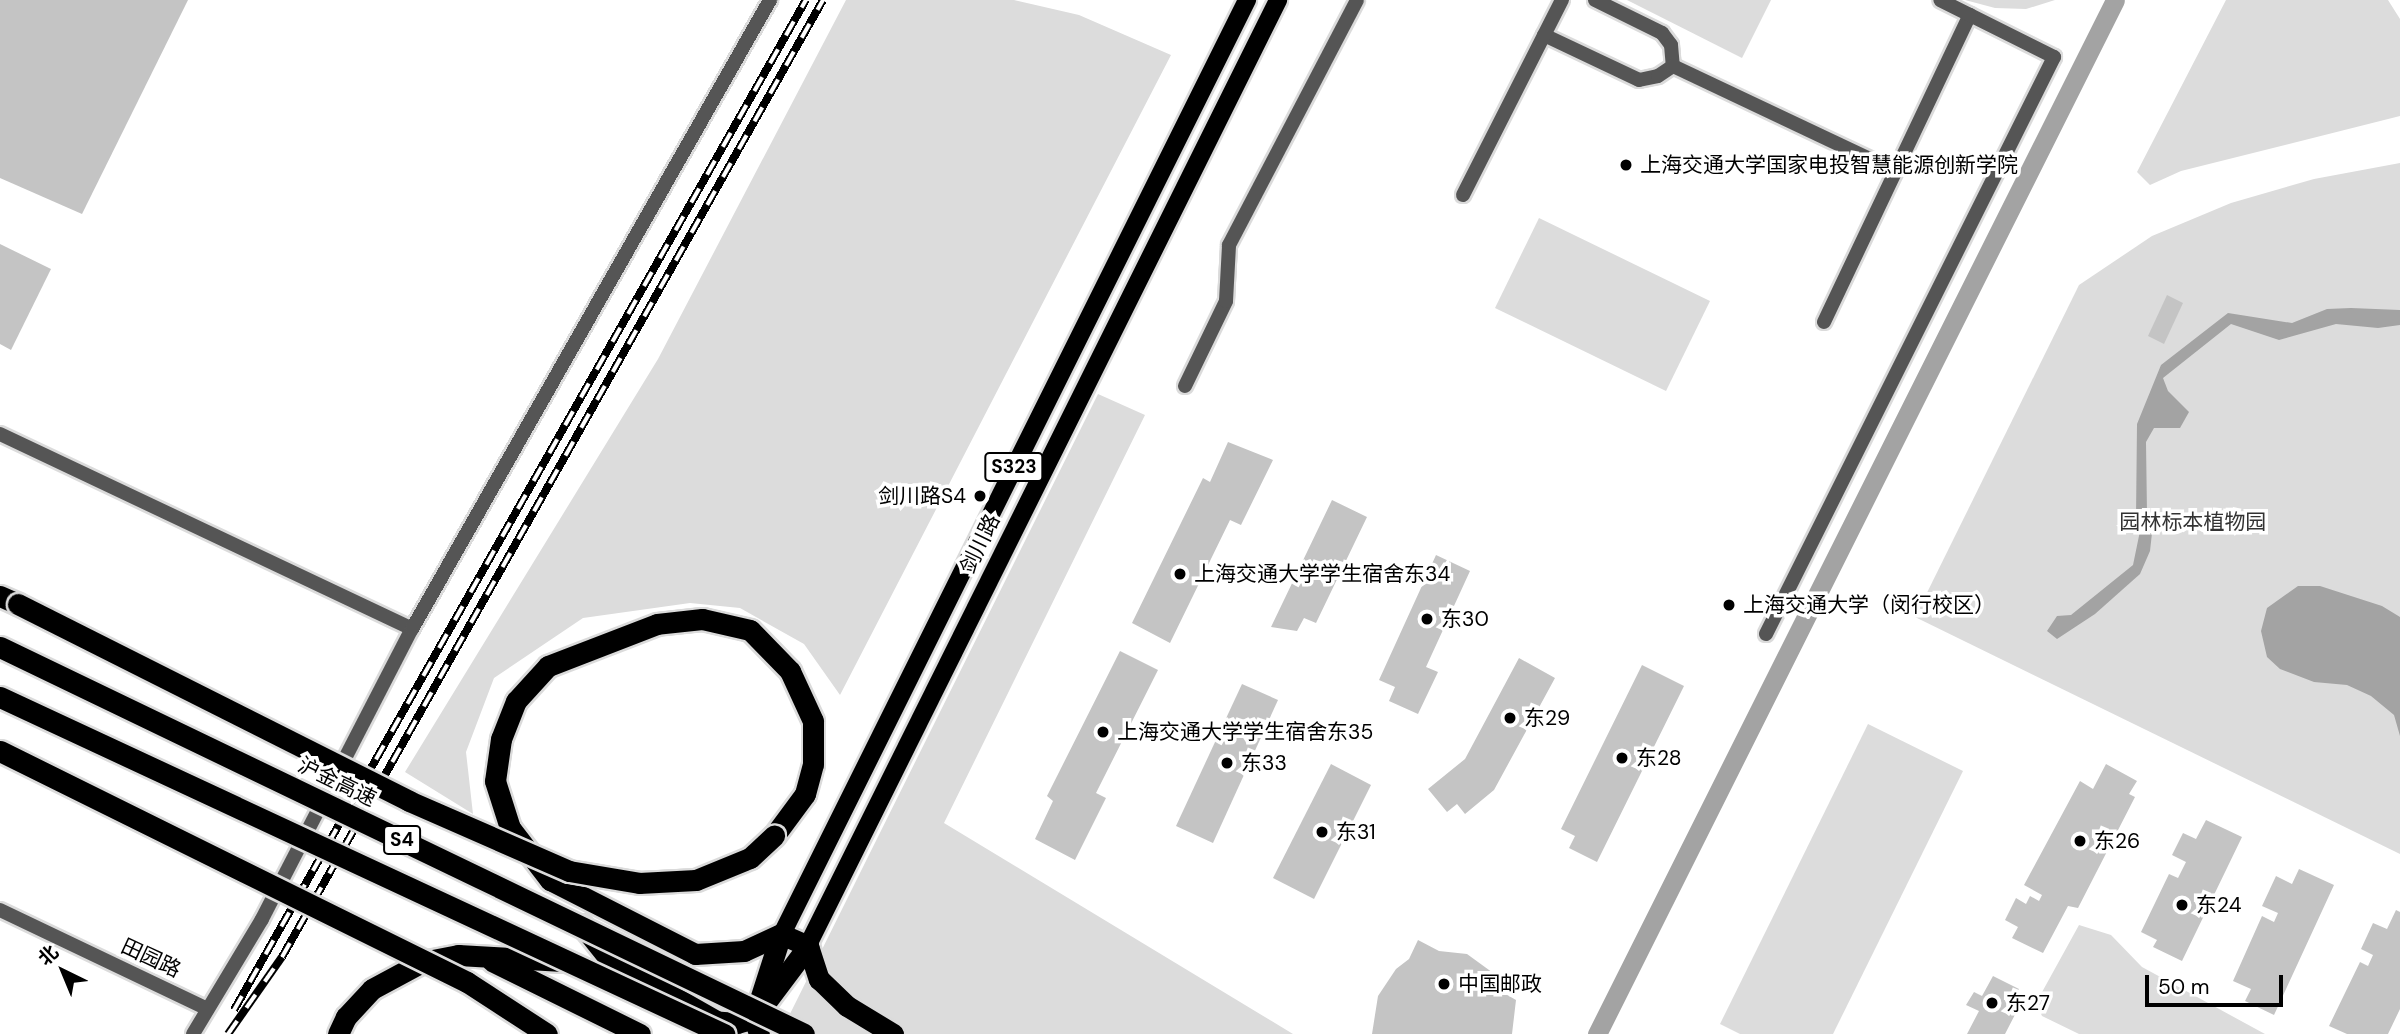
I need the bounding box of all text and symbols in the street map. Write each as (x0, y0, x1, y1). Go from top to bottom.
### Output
place label: 上海交通大学国家电投智慧能源创新学院 (1640, 152, 2018, 178)
marker: 上海交通大学国家电投智慧能源创新学院 (1618, 157, 1634, 173)
road number: S323 (984, 452, 1044, 482)
place label: 剑川路S4 (878, 483, 966, 509)
marker: 剑川路S4 (972, 488, 988, 504)
park label: 园林标本植物园 (2120, 509, 2266, 535)
street label: 剑川路 (955, 510, 1005, 578)
place label: 上海交通大学学生宿舍东34 (1194, 561, 1450, 587)
marker: 上海交通大学学生宿舍东34 (1172, 566, 1188, 582)
place label: 上海交通大学（闵行校区） (1743, 592, 1995, 618)
marker: 上海交通大学（闵行校区） (1721, 597, 1737, 613)
place label: 东30 (1441, 606, 1489, 632)
marker: 东30 (1419, 611, 1435, 627)
place label: 东29 (1524, 705, 1570, 731)
marker: 东29 (1502, 710, 1518, 726)
place label: 上海交通大学学生宿舍东35 (1117, 719, 1373, 745)
marker: 上海交通大学学生宿舍东35 (1095, 724, 1111, 740)
place label: 东28 (1636, 745, 1682, 771)
place label: 东33 (1241, 750, 1287, 776)
marker: 东28 (1614, 750, 1630, 766)
street label: 沪金高速 (294, 752, 380, 812)
marker: 东33 (1219, 755, 1235, 771)
place label: 东31 (1336, 819, 1376, 845)
road number: S4 (383, 824, 421, 856)
marker: 东31 (1314, 824, 1330, 840)
place label: 东26 (2094, 828, 2140, 854)
marker: 东26 (2072, 833, 2088, 849)
place label: 东24 (2196, 892, 2241, 918)
marker: 东24 (2174, 897, 2190, 913)
street label: 田园路 (117, 933, 185, 983)
north arrow (28, 936, 98, 1006)
text: 北 (33, 940, 64, 971)
scale bar (2148, 960, 2286, 1004)
place label: 中国邮政 (1458, 971, 1542, 997)
text: 50 m (2158, 973, 2209, 1001)
marker: 中国邮政 (1436, 976, 1452, 992)
place label: 东27 (2006, 990, 2050, 1016)
marker: 东27 (1984, 995, 2000, 1011)

